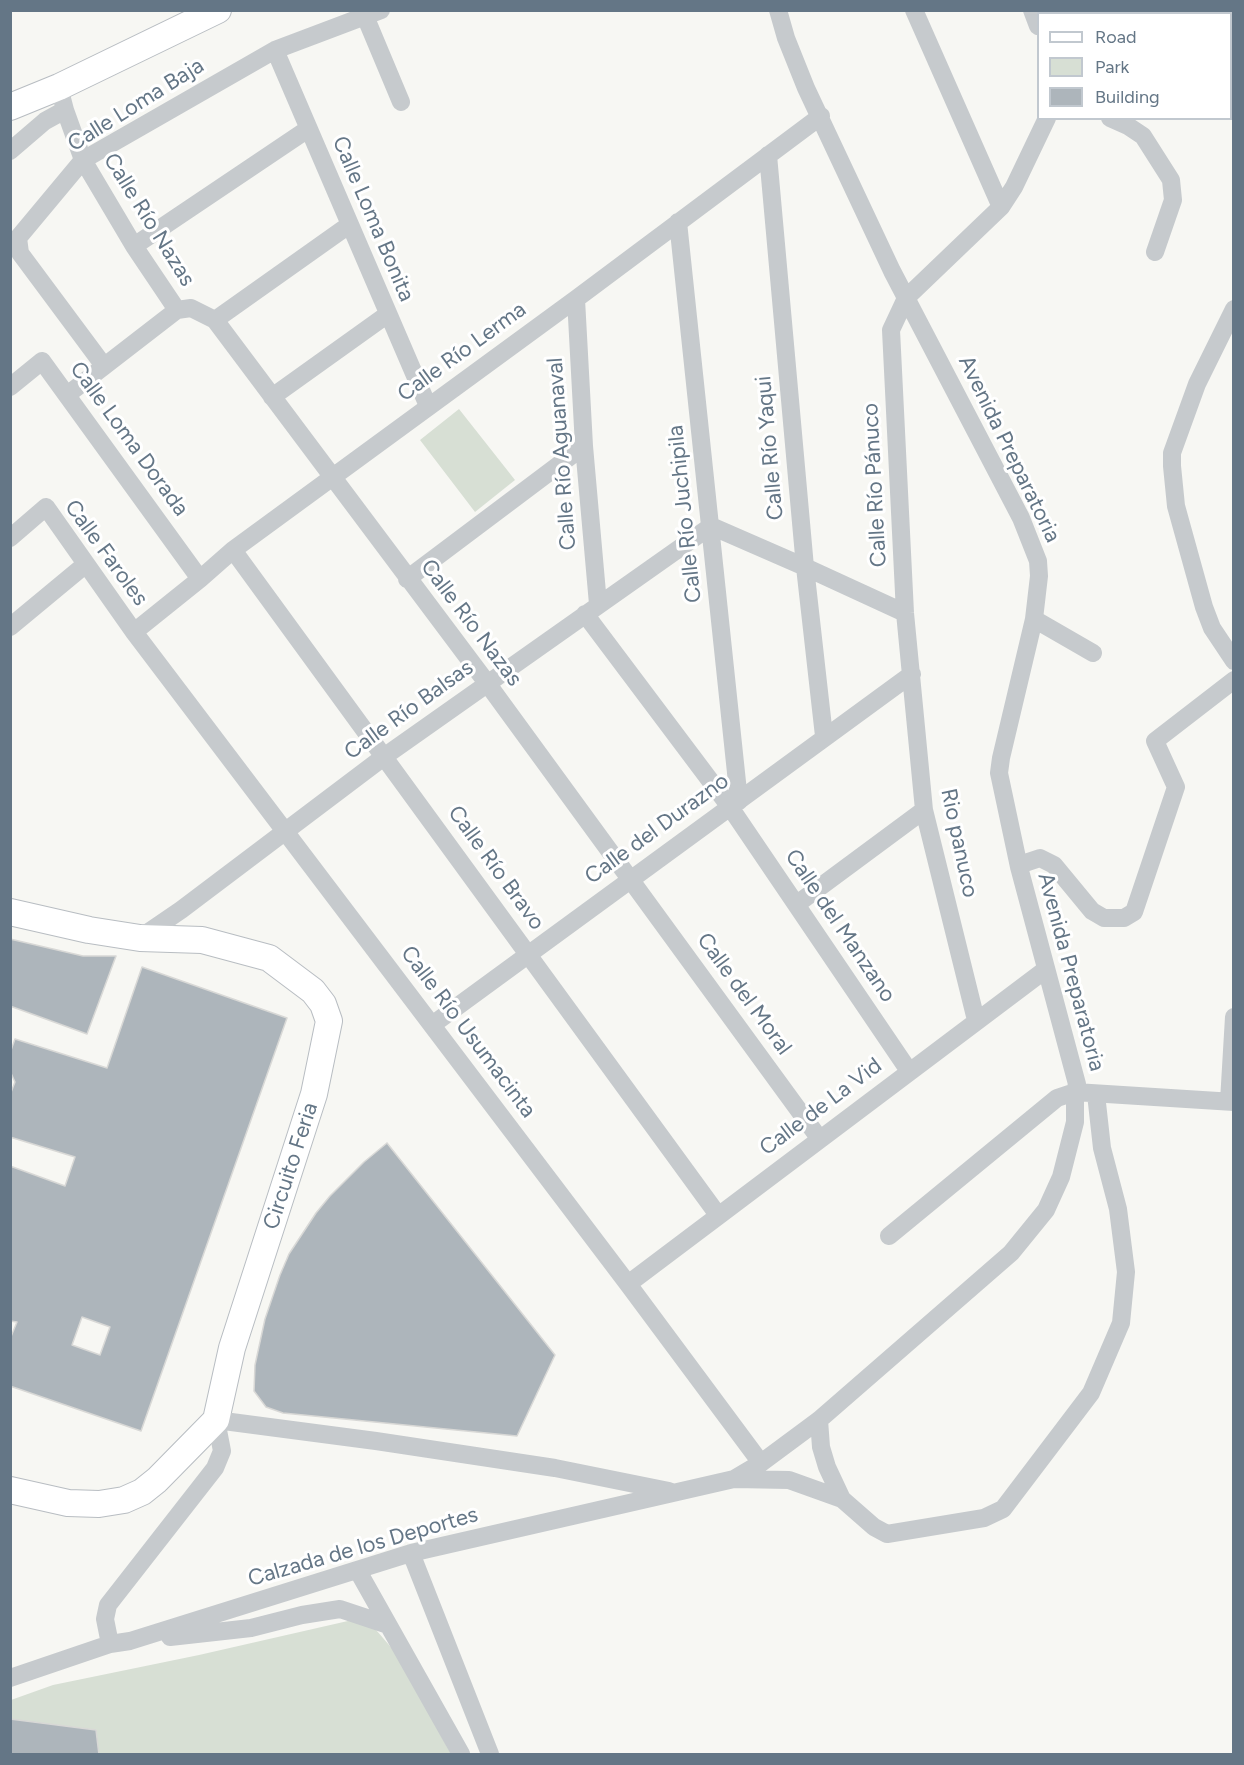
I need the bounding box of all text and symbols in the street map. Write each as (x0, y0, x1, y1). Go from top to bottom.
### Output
legend (1037, 12, 1232, 120)
text: Road (1095, 26, 1136, 48)
street label: Calle Loma Baja (63, 53, 209, 157)
text: Park (1095, 56, 1129, 78)
text: Building (1095, 86, 1160, 108)
street label: Calle Loma Bonita (326, 132, 420, 306)
street label: Calle Río Nazas (98, 149, 200, 291)
street label: Calle Río Lerma (393, 297, 531, 407)
street label: Avenida Preparatoria (952, 351, 1066, 547)
street label: Calle Loma Dorada (64, 357, 194, 521)
street label: Calle Río Aguanaval (542, 357, 582, 551)
street label: Calle Río Yaqui (751, 375, 789, 521)
street label: Calle Río Pánuco (858, 402, 892, 568)
street label: Calle Río Juchipila (663, 424, 707, 604)
street label: Calle Faroles (59, 495, 153, 611)
street label: Calle Río Nazas (415, 554, 527, 692)
street label: Calle Río Balsas (340, 655, 478, 765)
street label: Calle del Durazno (580, 768, 734, 890)
street label: Rio panuco (935, 786, 983, 900)
street label: Calle Río Bravo (442, 801, 550, 935)
street label: Calle del Manzano (779, 845, 901, 1007)
street label: Avenida Preparatoria (1032, 870, 1110, 1074)
street label: Calle del Moral (691, 928, 797, 1060)
street label: Calle Río Usumacinta (395, 941, 541, 1123)
street label: Calle de La Vid (755, 1053, 887, 1161)
street label: Circuito Feria (258, 1099, 324, 1233)
street label: Calzada de los Deportes (245, 1502, 481, 1592)

